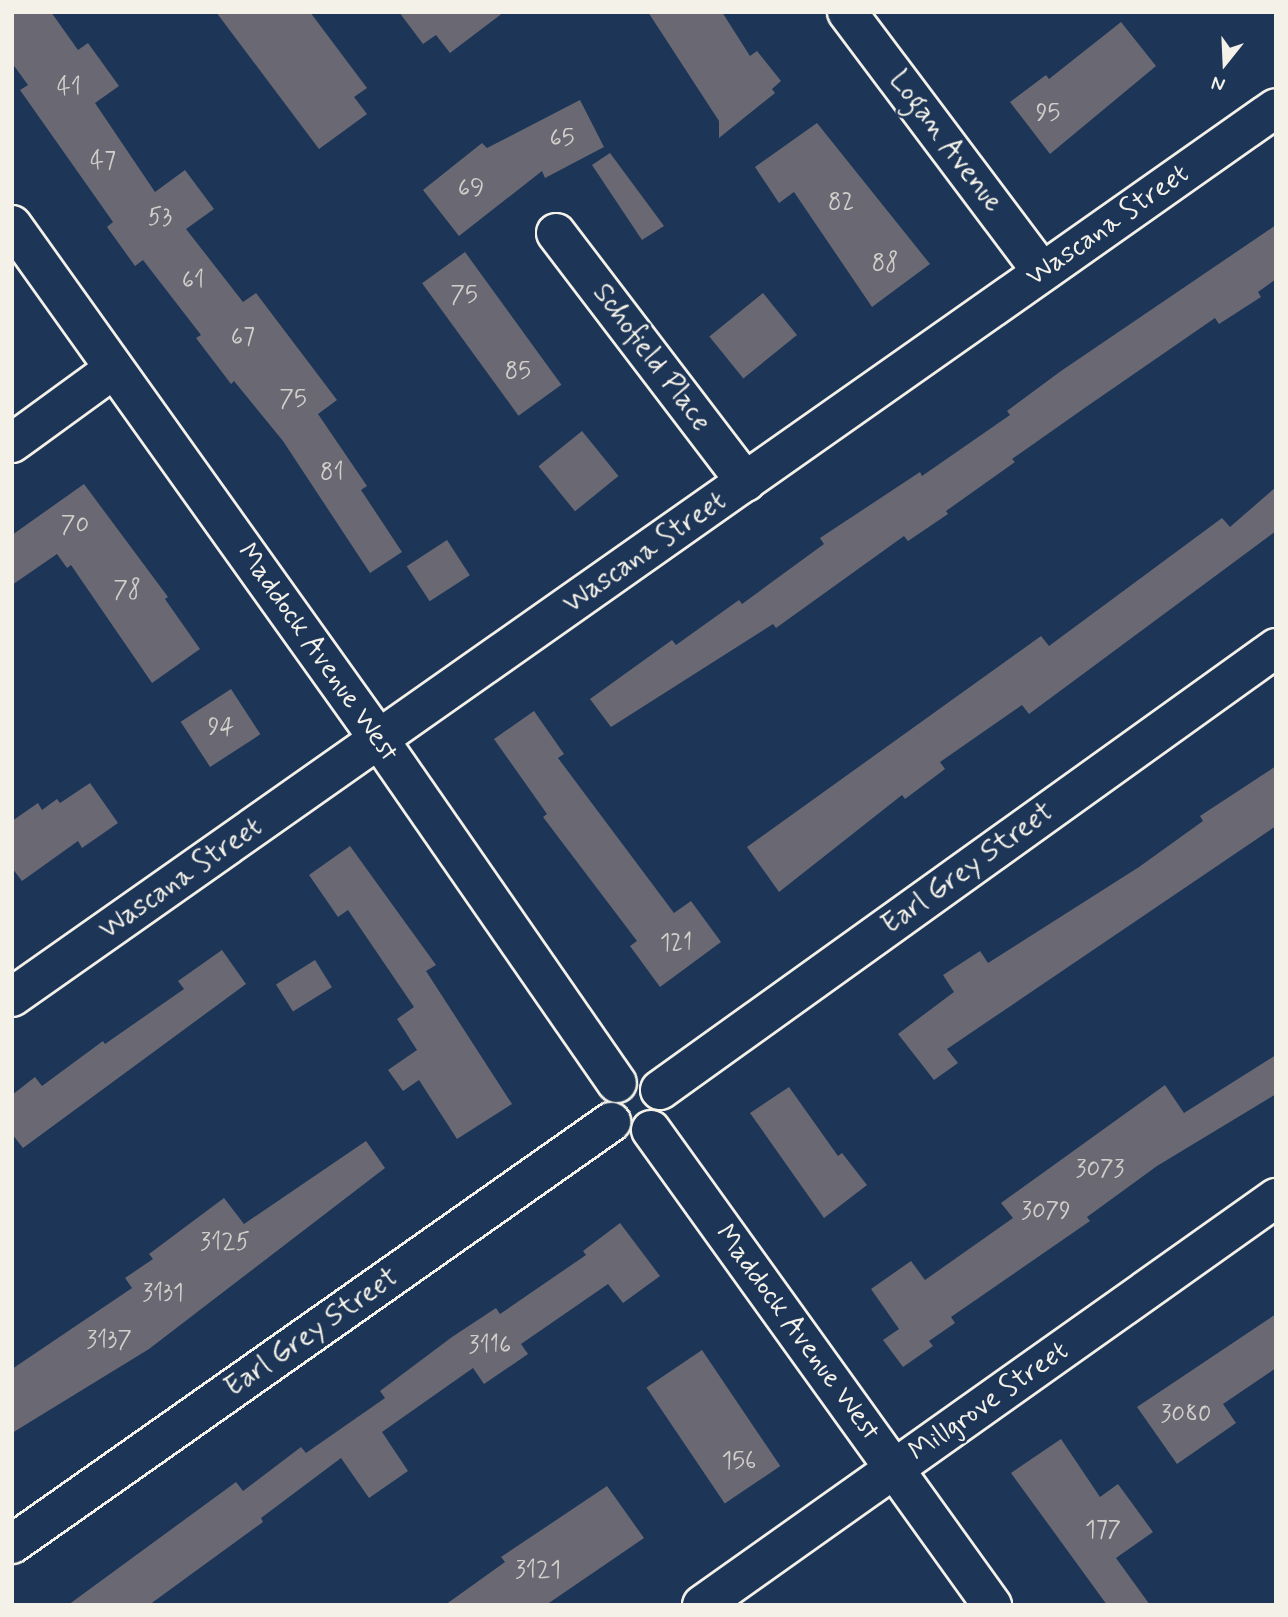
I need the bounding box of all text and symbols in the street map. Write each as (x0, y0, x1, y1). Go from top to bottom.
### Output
north arrow (1190, 28, 1260, 98)
street label: Logan Avenue (880, 63, 1010, 221)
text: N (1208, 70, 1228, 97)
house number: 41 (57, 74, 81, 102)
house number: 95 (1036, 100, 1060, 128)
house number: 65 (549, 125, 575, 153)
house number: 47 (90, 148, 116, 176)
street label: Wascana Street (1018, 156, 1198, 296)
house number: 69 (458, 175, 484, 203)
house number: 82 (828, 189, 854, 217)
house number: 53 (148, 204, 172, 232)
house number: 88 (872, 250, 898, 278)
house number: 61 (182, 267, 204, 295)
street label: Schofield Place (586, 279, 716, 437)
house number: 75 (450, 282, 478, 310)
house number: 67 (231, 324, 255, 352)
house number: 85 (505, 358, 531, 386)
house number: 75 (279, 386, 307, 414)
house number: 81 (320, 459, 344, 487)
street label: Wascana Street (555, 483, 735, 623)
house number: 70 (61, 512, 89, 540)
street label: Maddock Avenue West (227, 535, 407, 771)
house number: 78 (113, 577, 141, 605)
house number: 94 (208, 714, 234, 742)
street label: Earl Grey Street (878, 797, 1058, 941)
street label: Wascana Street (91, 809, 271, 949)
house number: 121 (660, 930, 692, 958)
house number: 3073 (1076, 1156, 1124, 1184)
house number: 3079 (1021, 1198, 1071, 1226)
street label: Maddock Avenue West (705, 1216, 889, 1450)
house number: 3125 (200, 1229, 250, 1257)
street label: Earl Grey Street (221, 1262, 403, 1404)
house number: 3131 (142, 1280, 184, 1308)
house number: 3137 (86, 1327, 132, 1355)
house number: 3116 (469, 1332, 511, 1360)
street label: Millgrove Street (901, 1333, 1077, 1471)
house number: 3080 (1161, 1401, 1211, 1429)
house number: 156 (722, 1448, 756, 1476)
house number: 177 (1085, 1517, 1121, 1545)
house number: 3121 (515, 1557, 561, 1585)

